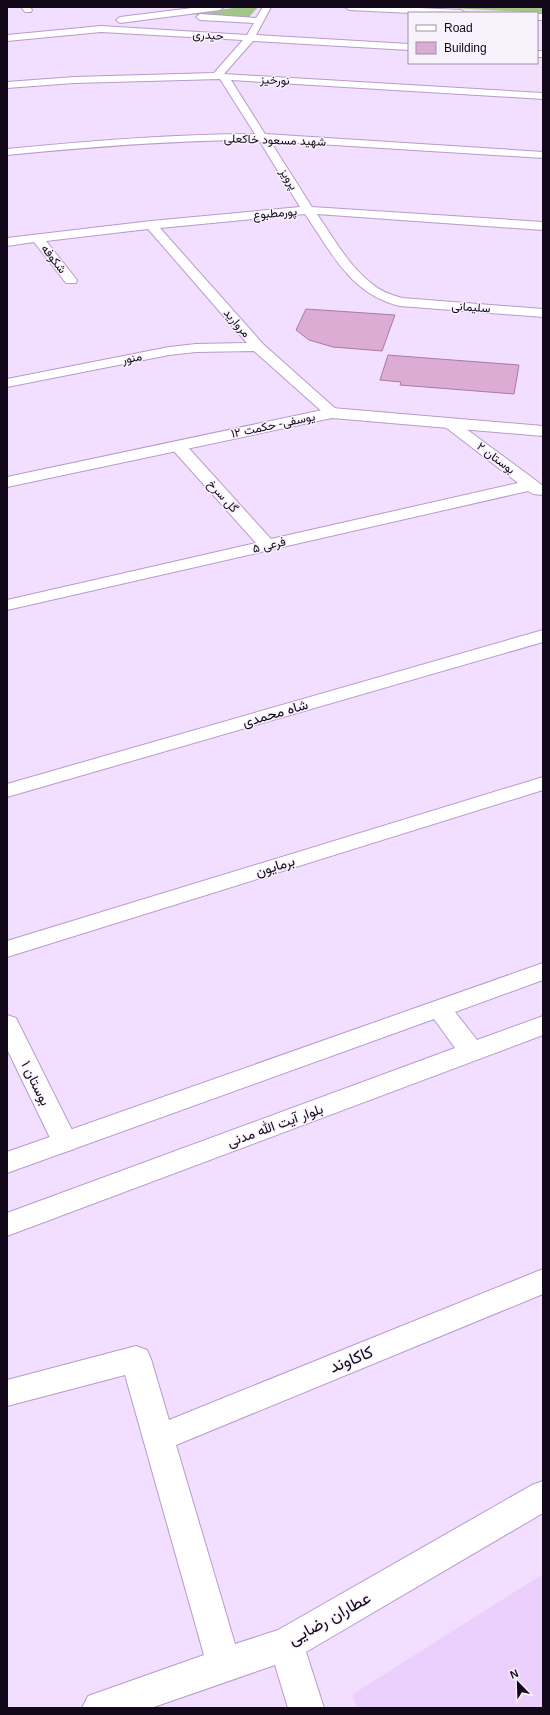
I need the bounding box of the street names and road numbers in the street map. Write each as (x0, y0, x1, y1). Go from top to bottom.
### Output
street label: حیدری (192, 27, 224, 44)
street label: نورخیز (259, 72, 290, 89)
street label: شهید مسعود خاکعلی (224, 131, 326, 150)
street label: پرویز (276, 165, 301, 193)
street label: پورمطبوع (252, 204, 298, 224)
street label: شکوفه (38, 242, 70, 277)
street label: سلیمانی (451, 299, 491, 316)
street label: مروارید (220, 306, 253, 341)
street label: منور (120, 349, 143, 368)
street label: یوسفی- حکمت ۱۲ (230, 409, 317, 442)
street label: بوستان ۲ (474, 439, 518, 478)
street label: گل سرخ (203, 477, 241, 516)
street label: فرعی ۵ (251, 534, 287, 557)
street label: شاه محمدی (240, 696, 310, 731)
street label: برمایون (253, 852, 297, 881)
street label: بوستان ۱ (17, 1058, 54, 1108)
street label: بلوار آیت الله مدنی (225, 1100, 325, 1151)
street label: کاکاوند (327, 1342, 377, 1378)
street label: عطاران رضایی (285, 1588, 374, 1650)

